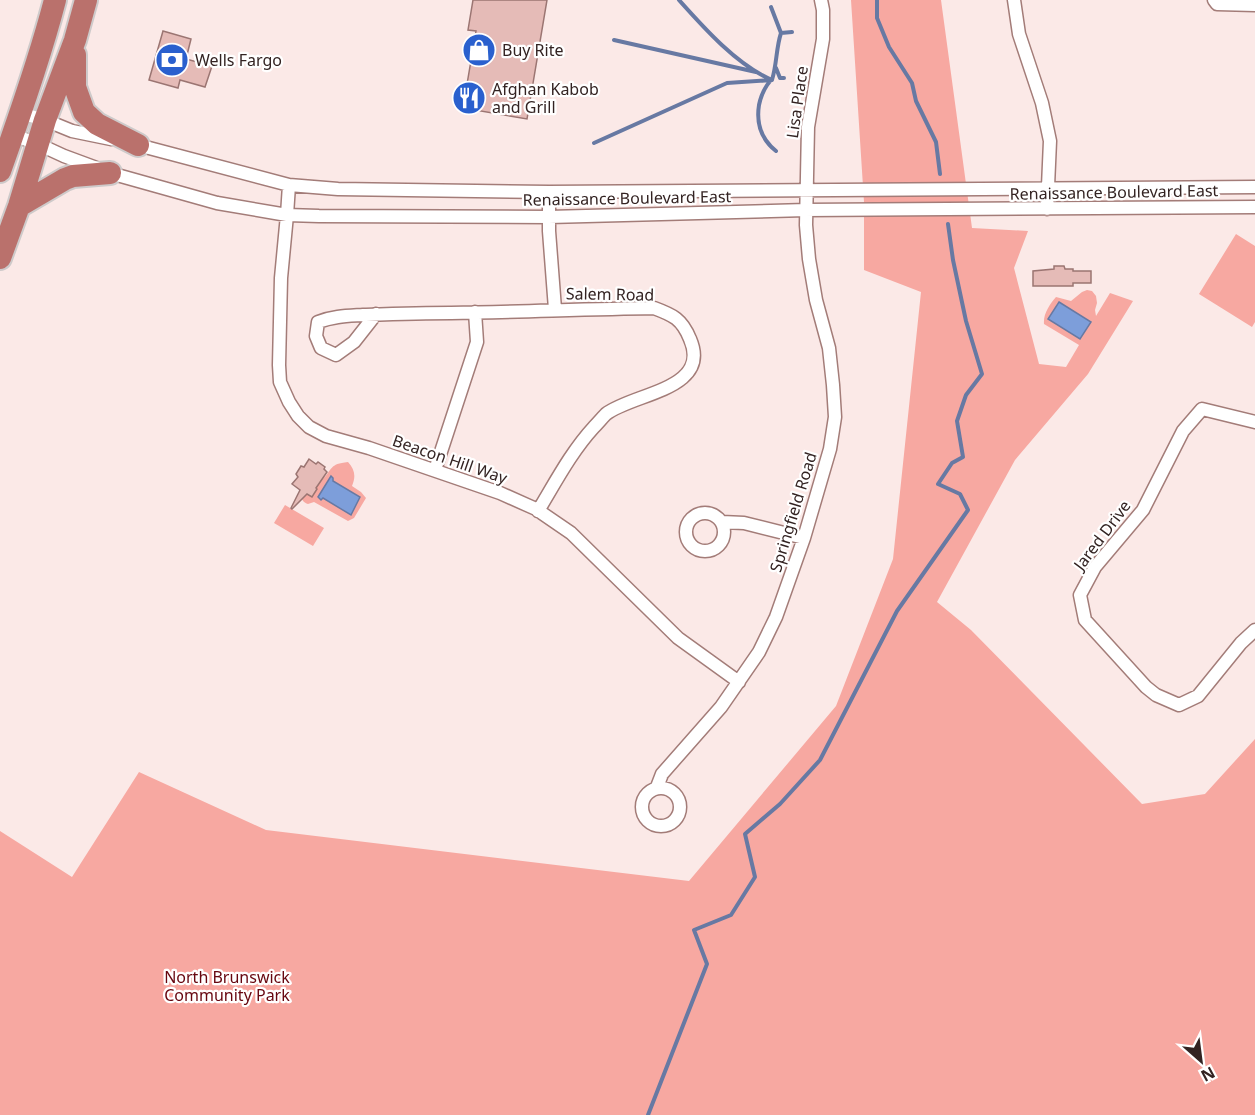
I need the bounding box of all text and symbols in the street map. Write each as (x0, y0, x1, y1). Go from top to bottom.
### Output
shop icon: Buy Rite (461, 32, 497, 68)
place label: Buy Rite (502, 39, 564, 61)
bank icon: Wells Fargo (154, 42, 190, 78)
place label: Wells Fargo (195, 49, 282, 71)
street label: Lisa Place (781, 64, 813, 140)
place label: Afghan Kabob and Grill (492, 78, 599, 118)
restaurant icon: Afghan Kabob and Grill (451, 80, 487, 116)
street label: Renaissance Boulevard East (1010, 179, 1219, 205)
street label: Renaissance Boulevard East (523, 185, 732, 211)
street label: Salem Road (566, 282, 654, 306)
street label: Beacon Hill Way (390, 429, 511, 489)
street label: Springfield Road (764, 449, 822, 575)
street label: Jared Drive (1067, 496, 1136, 576)
park label: North Brunswick Community Park (164, 966, 290, 1006)
north arrow (1171, 1031, 1231, 1091)
text: N (1197, 1061, 1219, 1087)

